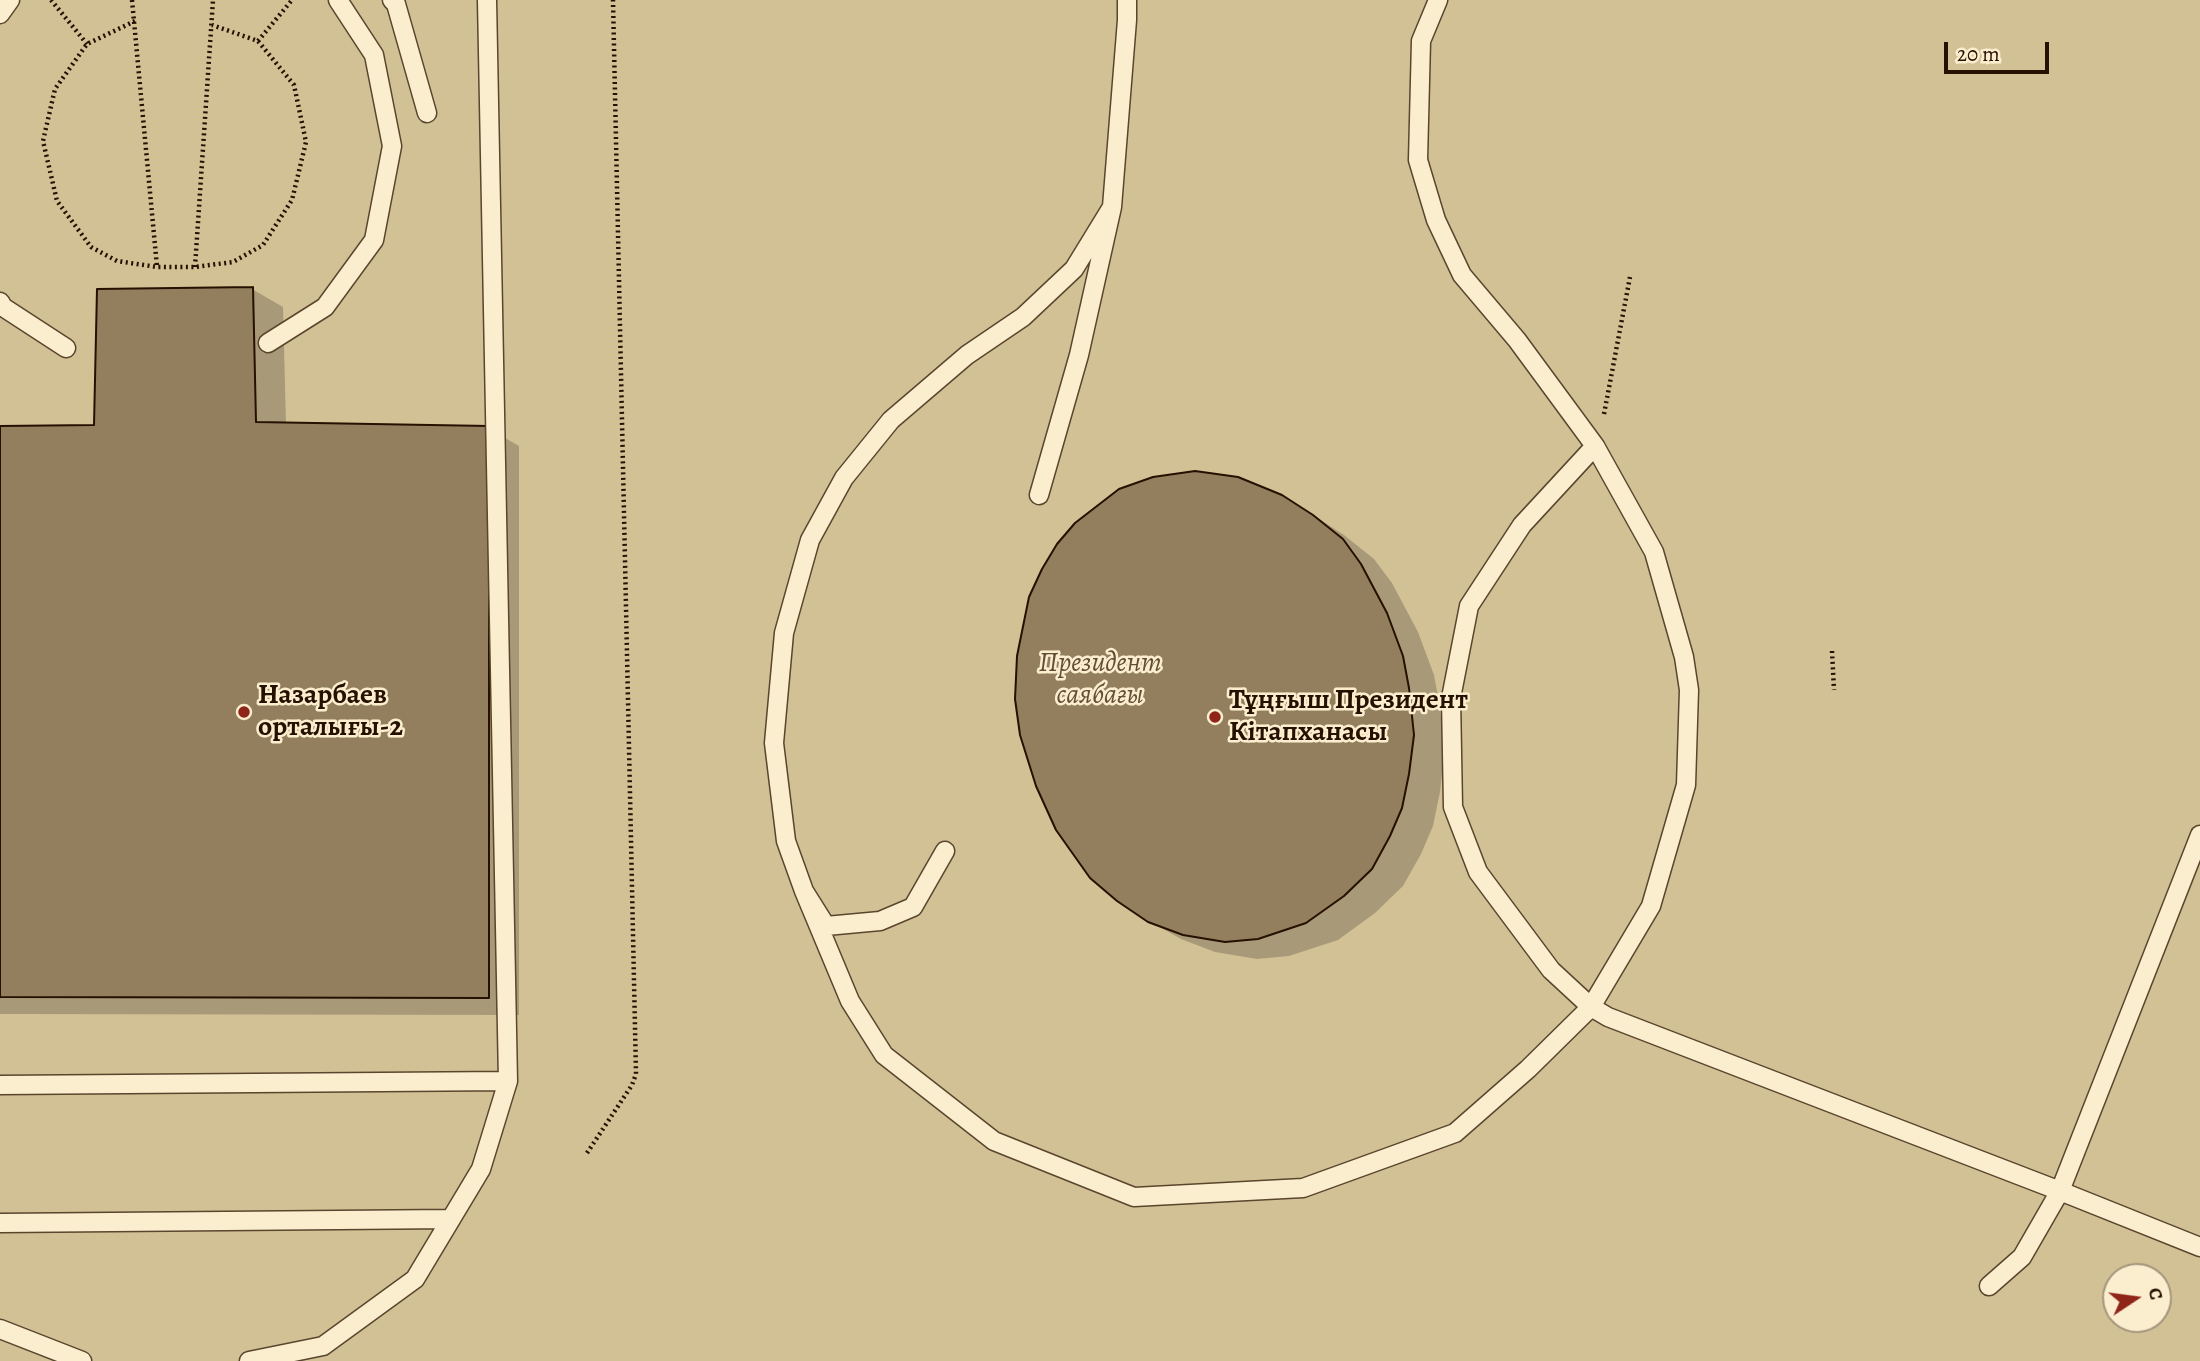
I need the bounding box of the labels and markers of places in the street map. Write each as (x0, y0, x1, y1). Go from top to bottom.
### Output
place label: Назарбаев орталығы-2 (258, 679, 403, 745)
place label: Тұңғыш Президент Кітапханасы (1229, 684, 1468, 750)
marker: Назарбаев орталығы-2 (236, 704, 252, 720)
marker: Тұңғыш Президент Кітапханасы (1207, 709, 1223, 725)

